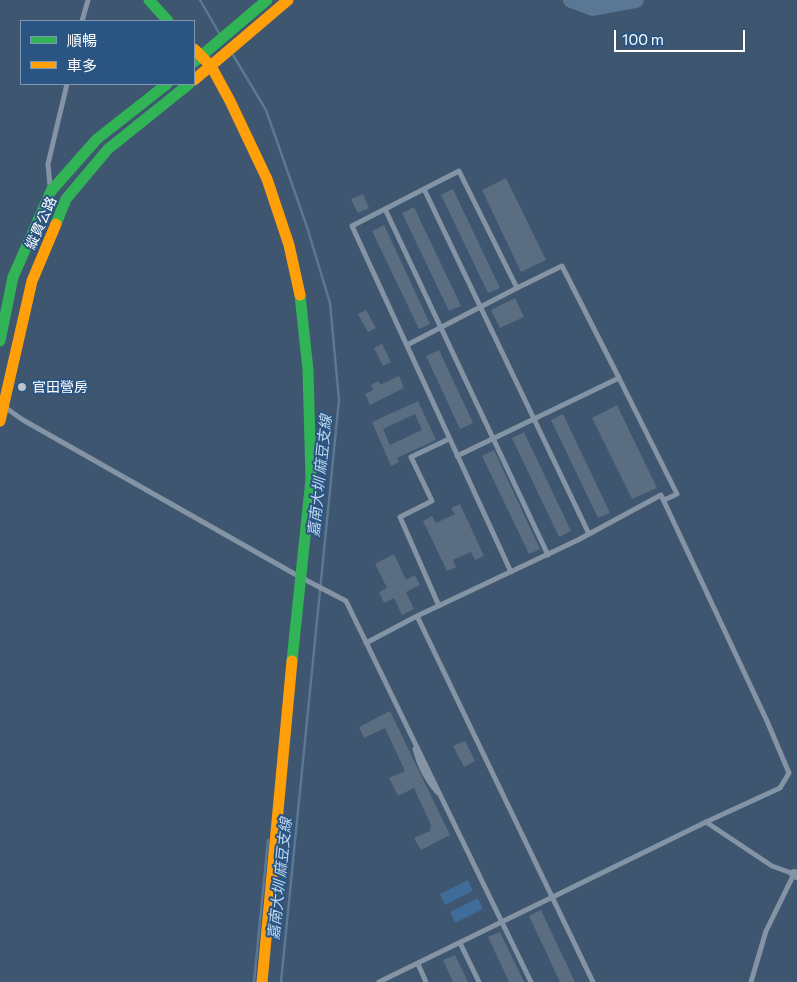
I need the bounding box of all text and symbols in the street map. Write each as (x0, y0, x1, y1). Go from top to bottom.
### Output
legend (20, 20, 195, 85)
scale bar (617, 20, 748, 52)
text: 100 m (622, 30, 664, 48)
text: 順暢 (67, 31, 97, 49)
text: 車多 (67, 56, 97, 74)
street label: 縱貫公路 (22, 194, 60, 252)
place label: 官田營房 (32, 379, 88, 395)
marker: 官田營房 (16, 381, 28, 393)
water label: 嘉南大圳 麻豆支線 (305, 414, 335, 538)
water label: 嘉南大圳 麻豆支線 (265, 817, 295, 941)

